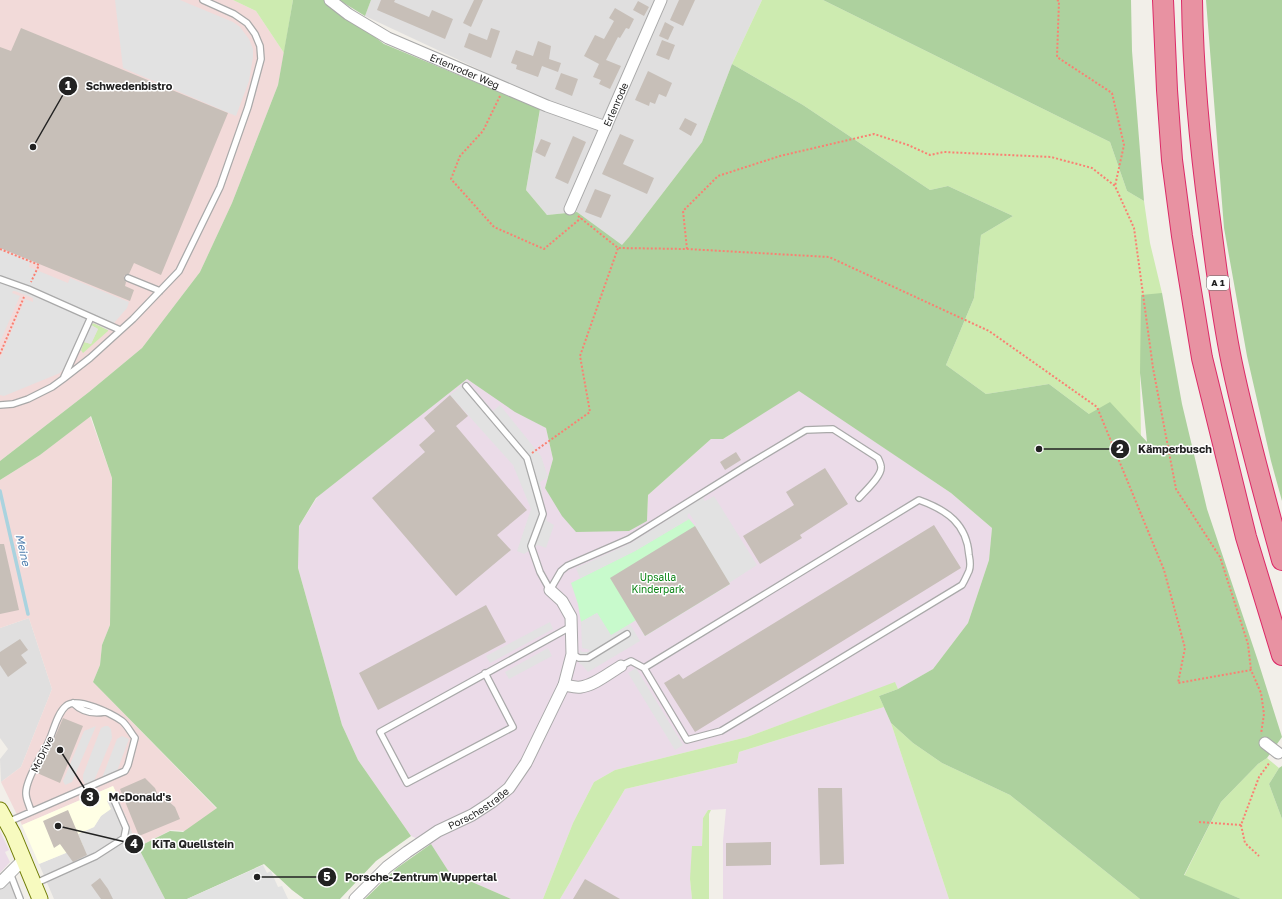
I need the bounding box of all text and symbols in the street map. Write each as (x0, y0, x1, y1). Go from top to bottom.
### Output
street label: Erlenroder Weg (428, 51, 501, 91)
callout: Schwedenbistro (58, 75, 181, 98)
text: 1 (65, 78, 71, 93)
text: Schwedenbistro (86, 79, 173, 92)
street label: Erlenrode (601, 80, 630, 128)
road number: A 1 (1207, 276, 1229, 290)
callout: Kämperbusch (1110, 437, 1220, 460)
text: 2 (1116, 441, 1124, 456)
text: Kämperbusch (1138, 442, 1212, 455)
water label: Meine (14, 533, 34, 568)
park label: Upsalla Kinderpark (632, 571, 685, 595)
street label: McDrive (28, 734, 56, 774)
callout: McDonald's (80, 785, 179, 808)
street label: Porschestraße (446, 785, 511, 832)
text: 3 (86, 789, 94, 804)
text: McDonald's (109, 790, 171, 803)
callout: KiTa Quellstein (124, 833, 242, 856)
text: 4 (130, 836, 138, 851)
text: KiTa Quellstein (152, 837, 234, 850)
callout: Porsche-Zentrum Wuppertal (317, 866, 505, 889)
text: 5 (323, 869, 331, 884)
text: Porsche-Zentrum Wuppertal (345, 870, 497, 883)

